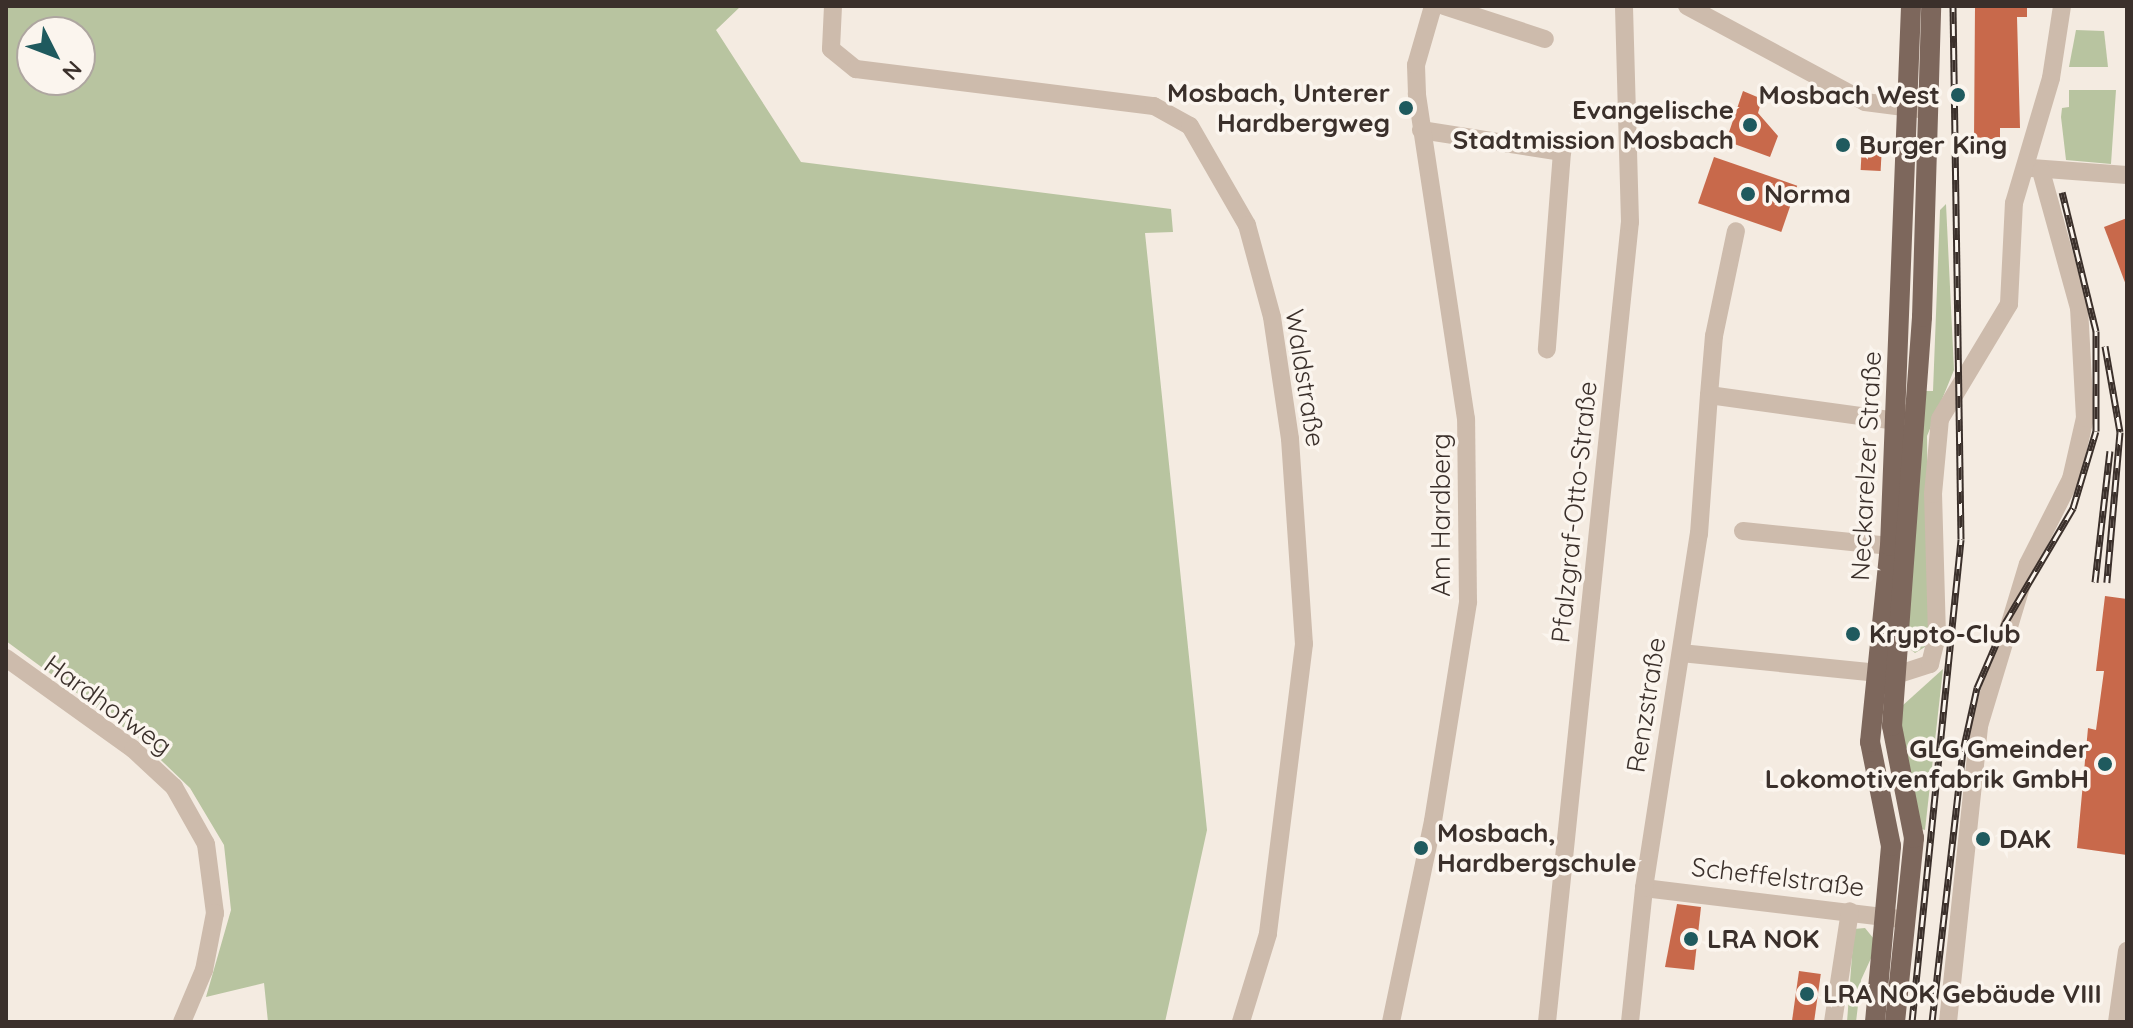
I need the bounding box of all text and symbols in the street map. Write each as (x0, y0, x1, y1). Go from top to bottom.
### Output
north arrow (16, 16, 96, 96)
text: N (57, 55, 88, 86)
place label: Mosbach, Unterer Hardbergweg (1167, 77, 1390, 138)
place label: Mosbach West (1759, 79, 1940, 111)
marker: Mosbach West (1947, 84, 1969, 106)
place label: Evangelische Stadtmission Mosbach (1453, 94, 1734, 156)
marker: Mosbach, Unterer Hardbergweg (1397, 99, 1415, 117)
marker: Evangelische Stadtmission Mosbach (1741, 116, 1759, 134)
place label: Burger King (1859, 129, 2007, 161)
marker: Burger King (1834, 136, 1852, 154)
place label: Norma (1764, 178, 1851, 210)
marker: Norma (1739, 185, 1757, 203)
street label: Waldstraße (1279, 307, 1331, 449)
street label: Neckarelzer Straße (1844, 350, 1888, 582)
street label: Pfalzgraf-Otto-Straße (1545, 380, 1603, 644)
street label: Am Hardberg (1425, 433, 1457, 597)
place label: Krypto-Club (1869, 618, 2021, 650)
marker: Krypto-Club (1844, 625, 1862, 643)
street label: Renzstraße (1620, 635, 1672, 775)
street label: Hardhofweg (38, 648, 178, 762)
place label: GLG Gmeinder Lokomotivenfabrik GmbH (1765, 733, 2089, 794)
marker: GLG Gmeinder Lokomotivenfabrik GmbH (2096, 755, 2114, 773)
place label: Mosbach, Hardbergschule (1437, 817, 1637, 878)
place label: DAK (1999, 823, 2051, 855)
marker: DAK (1974, 830, 1992, 848)
marker: Mosbach, Hardbergschule (1412, 839, 1430, 857)
street label: Scheffelstraße (1690, 851, 1866, 903)
place label: LRA NOK (1707, 923, 1819, 955)
marker: LRA NOK (1682, 930, 1700, 948)
place label: LRA NOK Gebäude VIII (1823, 978, 2102, 1010)
marker: LRA NOK Gebäude VIII (1798, 985, 1816, 1003)

